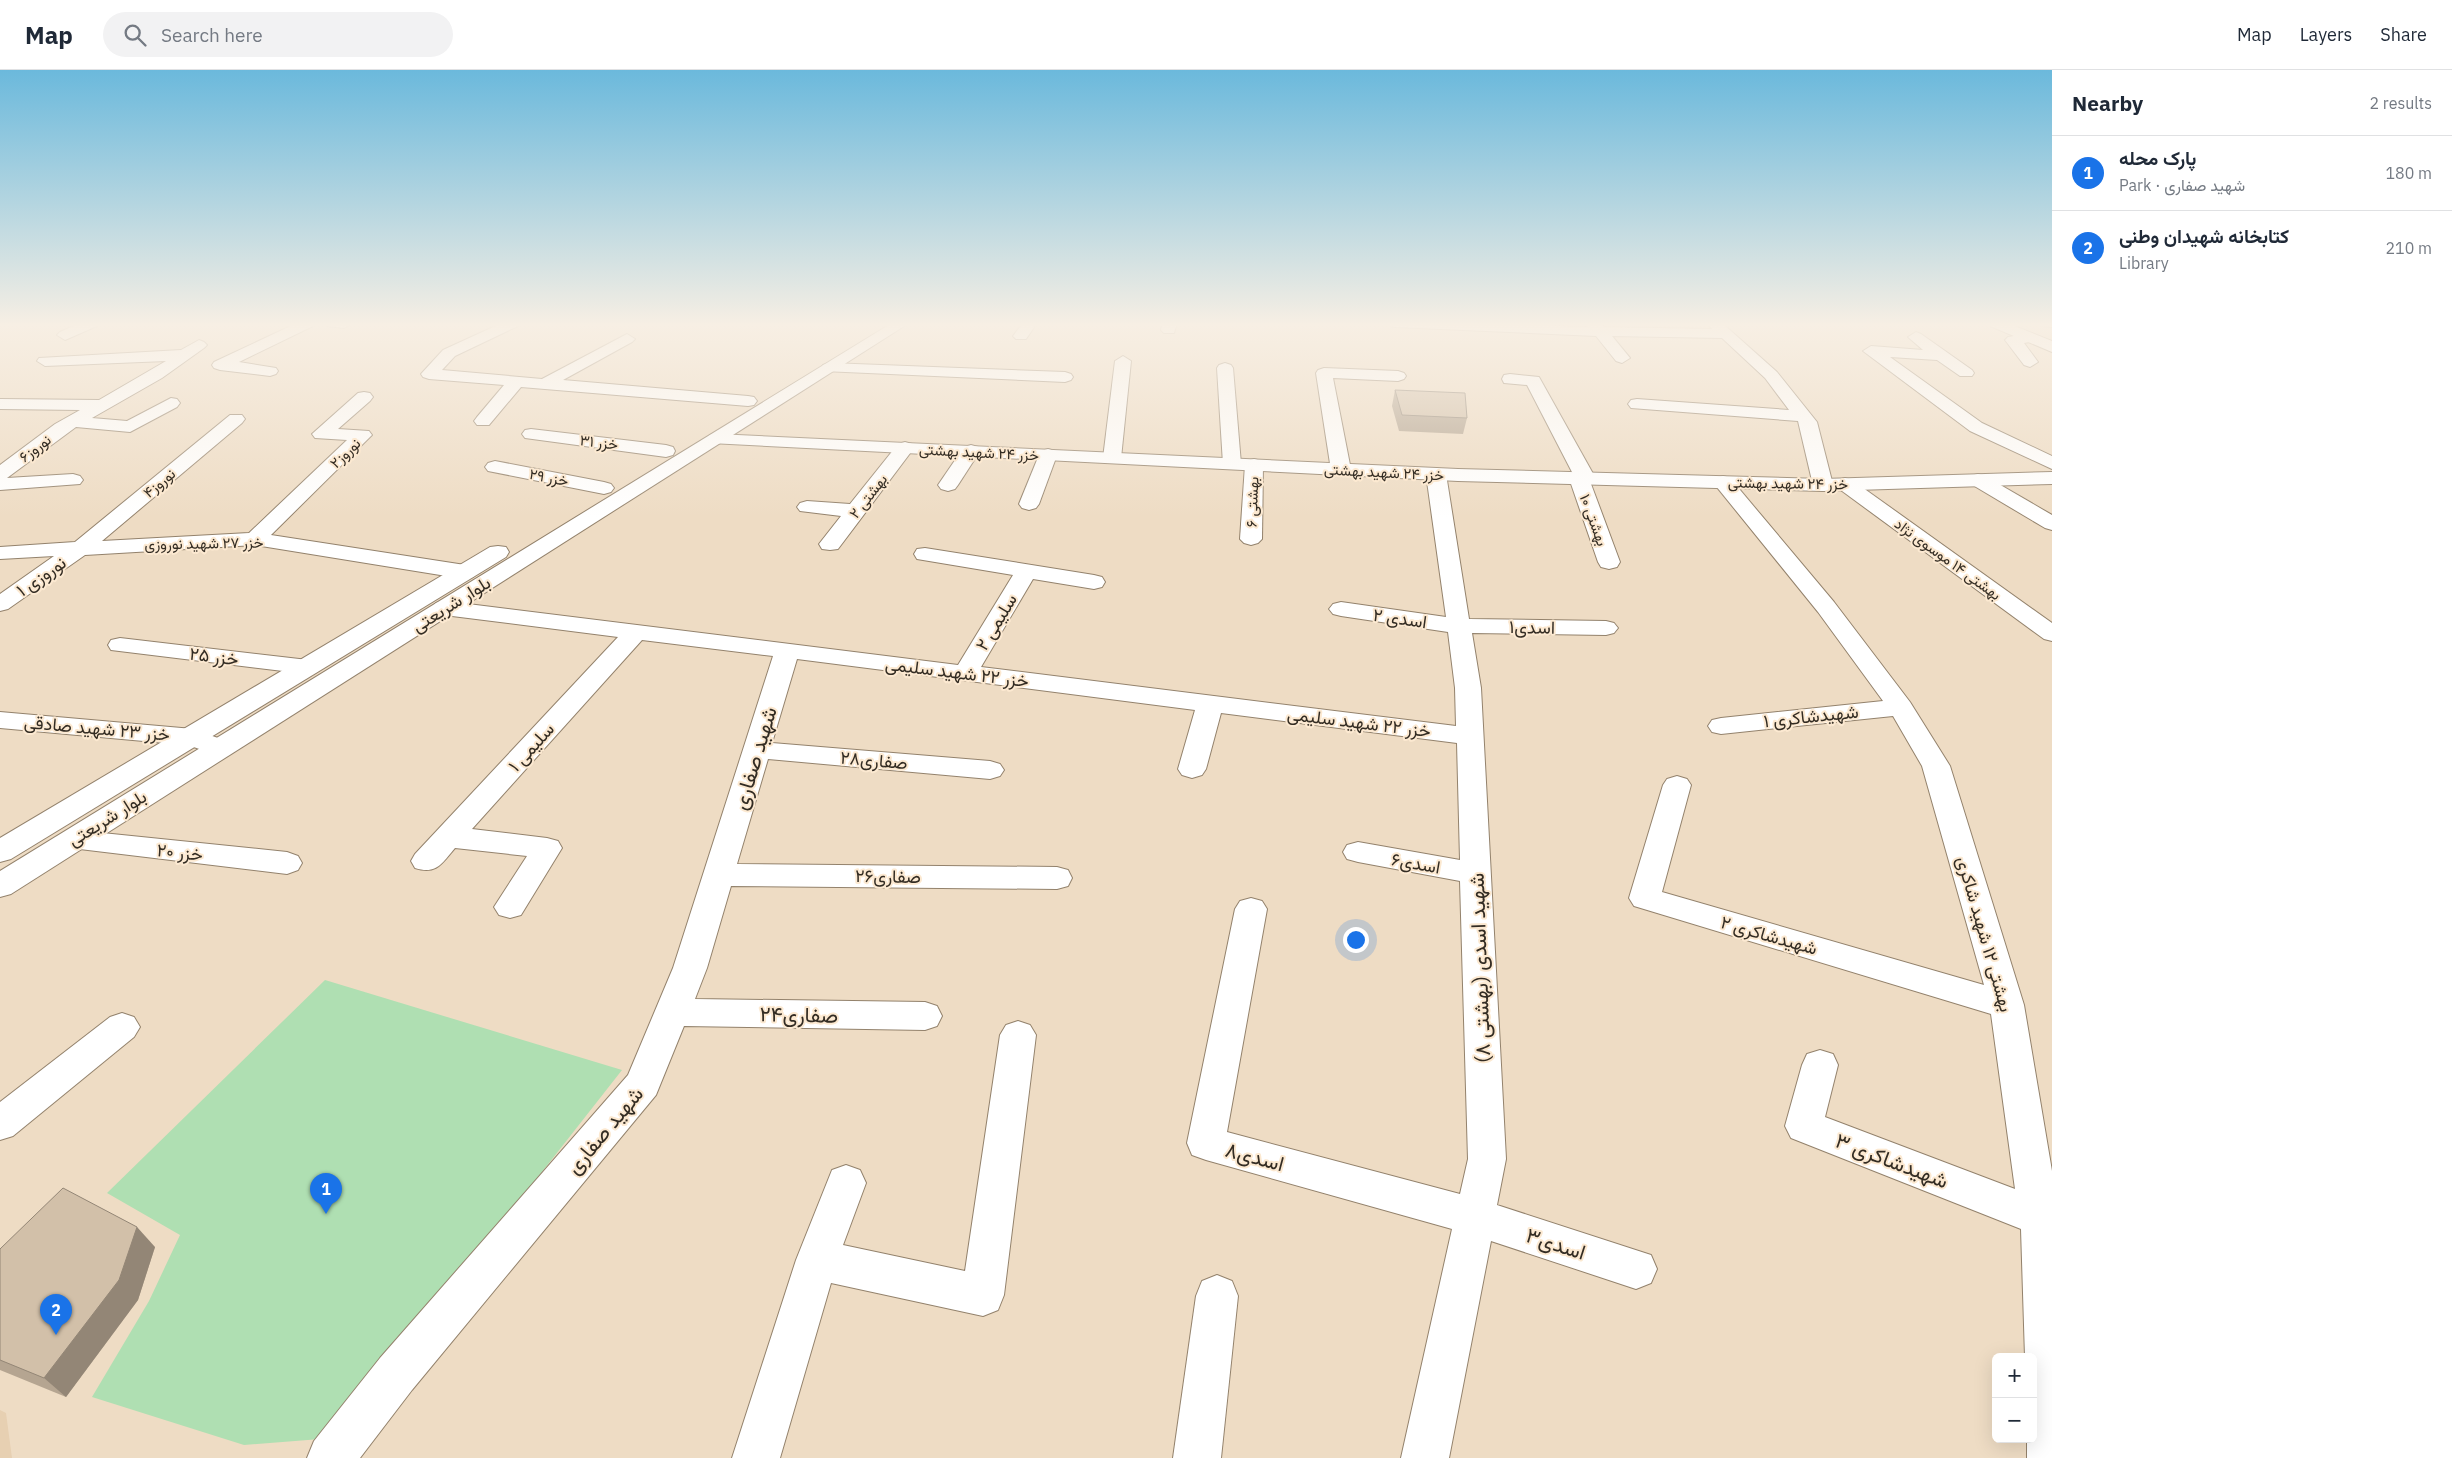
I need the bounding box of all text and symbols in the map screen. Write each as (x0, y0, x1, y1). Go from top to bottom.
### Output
search box (103, 12, 453, 57)
text: Map (25, 19, 73, 51)
icon: search (121, 21, 149, 49)
text: Search here (161, 23, 263, 47)
text: Map (2237, 23, 2272, 46)
text: Layers (2300, 23, 2352, 46)
text: Share (2380, 23, 2427, 46)
text: Nearby (2072, 89, 2143, 117)
text: 2 results (2369, 93, 2432, 113)
text: پارک محله (2119, 146, 2196, 170)
text: 1 (2083, 163, 2093, 183)
text: 180 m (2385, 163, 2432, 183)
text: Park · شهید صفاری (2119, 175, 2245, 195)
text: کتابخانه شهیدان وطنی (2119, 224, 2289, 248)
text: 2 (2083, 238, 2093, 258)
text: 210 m (2385, 238, 2432, 258)
text: Library (2119, 253, 2169, 273)
street label: نوروز۶ (15, 430, 55, 466)
street label: خزر ۳۱ (579, 430, 619, 454)
street label: نوروز۲ (326, 434, 364, 472)
street label: خزر ۲۴ شهید بهشتی (918, 439, 1040, 466)
street label: خزر ۲۴ شهید بهشتی (1323, 459, 1445, 486)
street label: نوروز۴ (139, 464, 179, 502)
street label: خزر ۲۹ (528, 464, 570, 490)
street label: بهشتی ۲ (845, 470, 892, 523)
street label: خزر ۲۴ شهید بهشتی (1728, 472, 1848, 495)
street label: بهشتی ۶ (1242, 476, 1263, 528)
street label: بهشتی ۱۰ (1575, 491, 1612, 549)
street label: بهشتی ۱۴ موسوی نژاد (1890, 514, 2005, 605)
street label: خزر ۲۷ شهید نوروزی (144, 532, 264, 555)
street label: نوروزی ۱ (12, 551, 70, 601)
street label: بلوار شریعتی (407, 571, 495, 637)
street label: سلیمی ۲ (970, 589, 1022, 655)
street label: اسدی ۲ (1372, 603, 1428, 633)
street label: اسدی۱ (1509, 615, 1555, 639)
street label: خزر ۲۵ (188, 642, 240, 670)
street label: خزر ۲۲ شهید سلیمی (884, 652, 1030, 692)
street label: شهیدشاکری ۱ (1762, 700, 1860, 732)
street label: خزر ۲۲ شهید سلیمی (1286, 702, 1432, 742)
street label: شهید صفاری (725, 703, 783, 813)
street label: خزر ۲۳ شهید صادقی (23, 710, 171, 746)
street label: سلیمی ۱ (503, 718, 559, 776)
street label: صفاری۲۸ (839, 746, 909, 774)
street label: بلوار شریعتی (63, 785, 151, 851)
street label: خزر ۲۰ (156, 838, 204, 866)
street label: اسدی۶ (1390, 847, 1442, 879)
street label: بهشتی ۱۲ شهید شاکری (1952, 854, 2018, 1014)
street label: صفاری۲۶ (855, 864, 921, 888)
street label: شهید اسدی (بهشتی ۸) (1462, 873, 1496, 1063)
street label: شهیدشاکری ۲ (1718, 910, 1820, 960)
your location (1343, 927, 1369, 953)
street label: صفاری۲۴ (760, 999, 838, 1029)
street label: شهید صفاری (559, 1080, 649, 1180)
street label: شهیدشاکری ۳ (1831, 1126, 1953, 1194)
street label: اسدی۸ (1222, 1135, 1288, 1177)
pin: 1 (310, 1173, 342, 1214)
street label: اسدی۳ (1523, 1220, 1589, 1266)
pin: 2 (40, 1294, 72, 1335)
map controls (1992, 1353, 2037, 1443)
button: + (1992, 1353, 2037, 1398)
button: − (1992, 1398, 2037, 1443)

